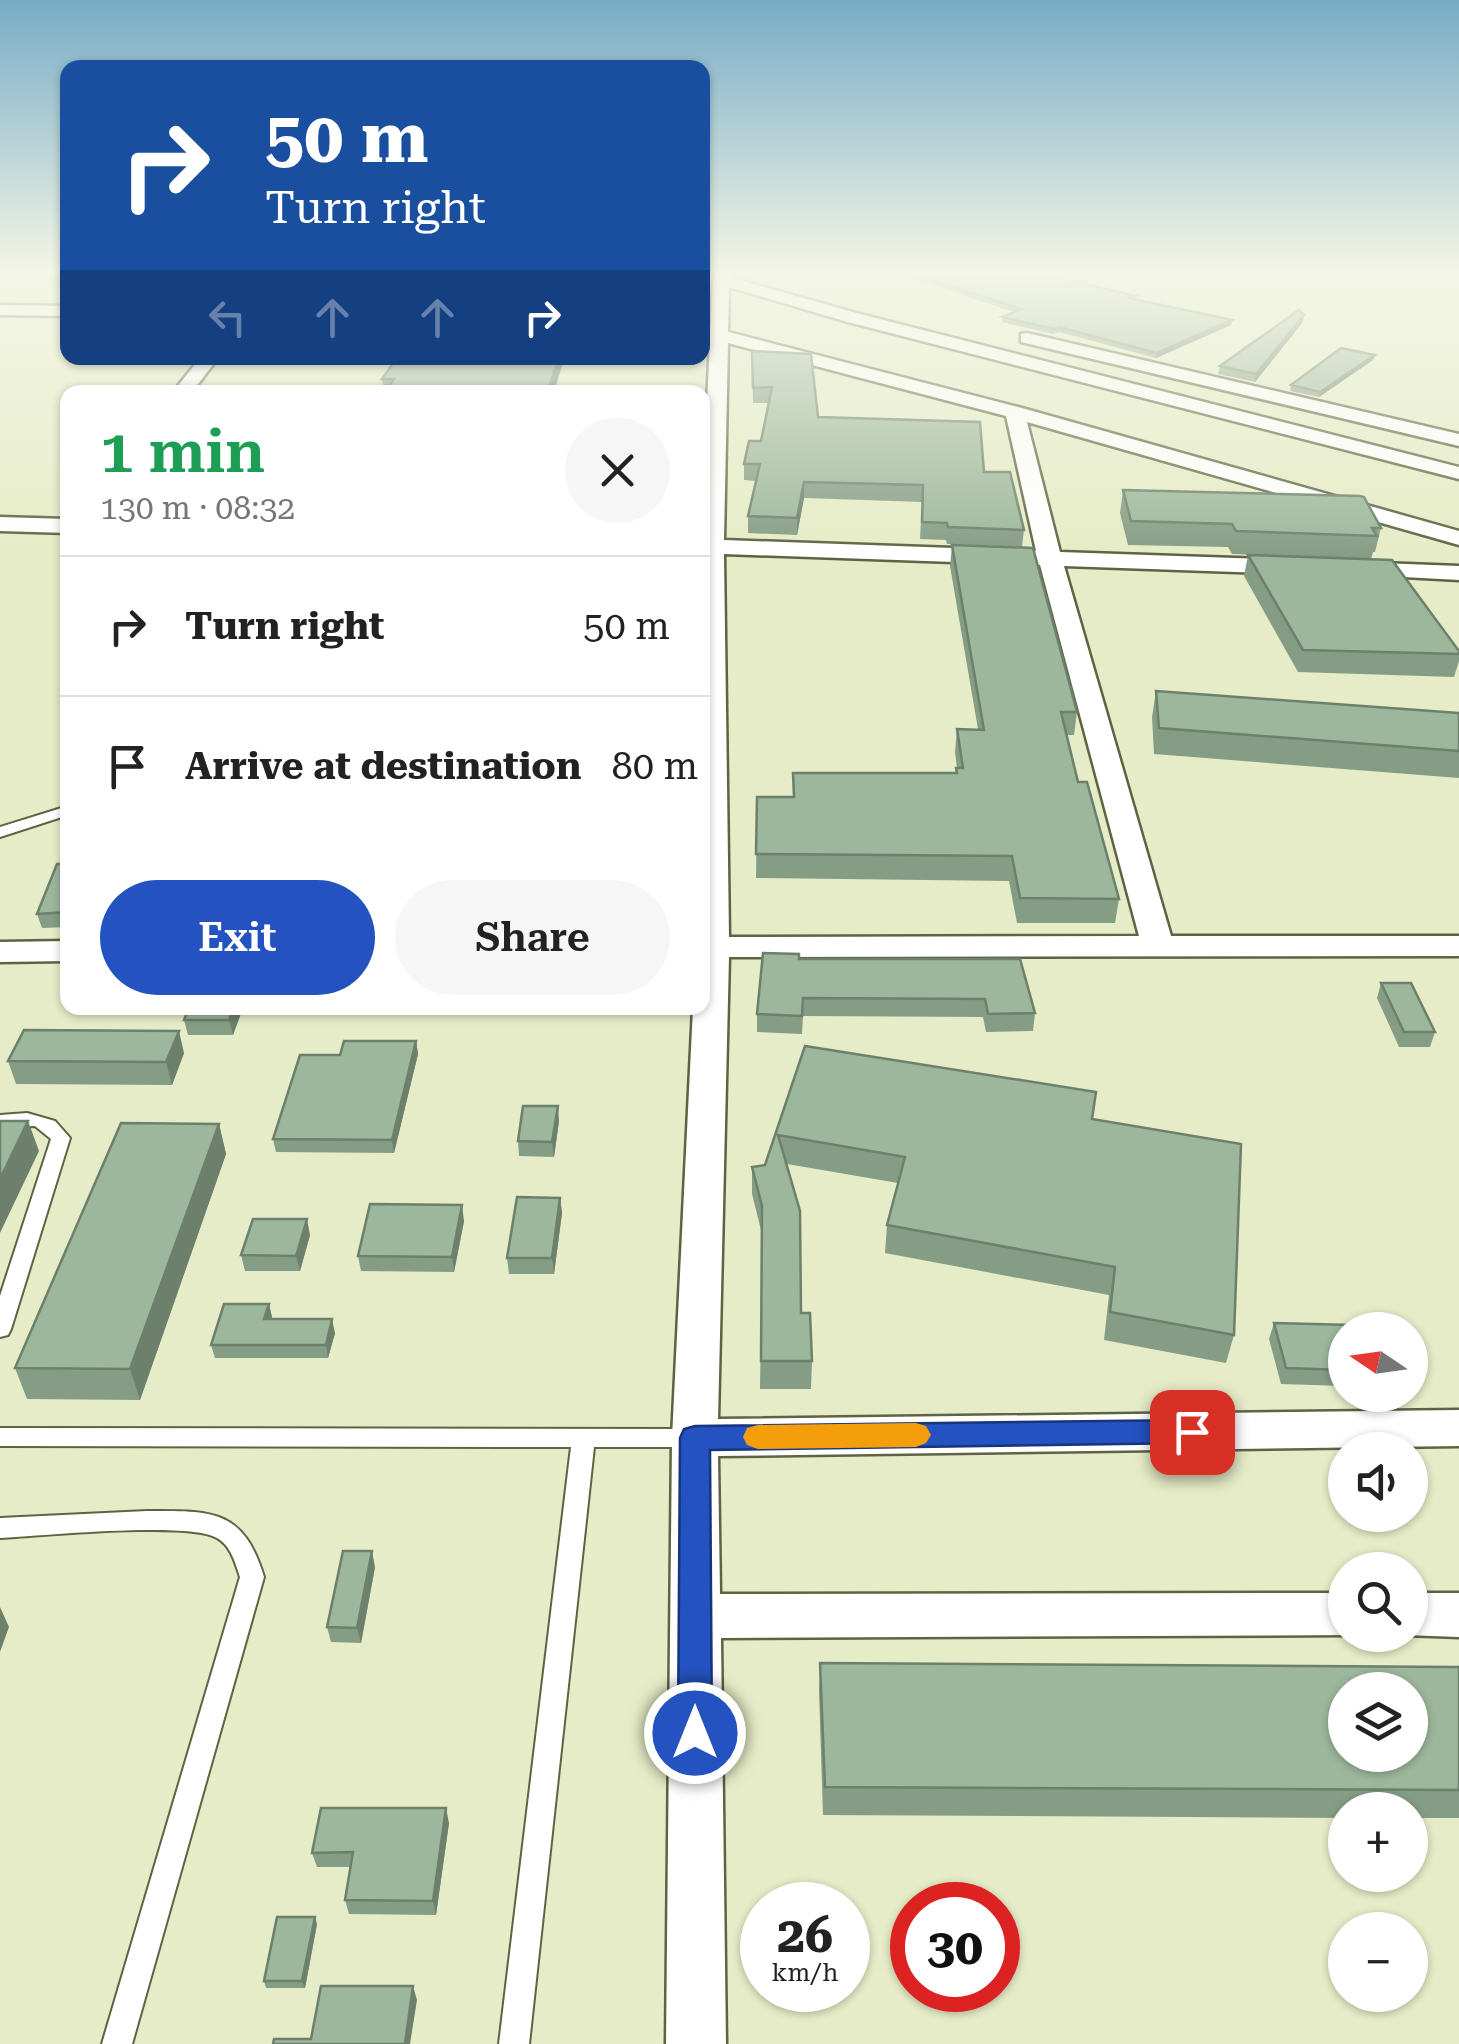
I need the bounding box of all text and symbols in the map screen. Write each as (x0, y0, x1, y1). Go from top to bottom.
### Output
text: 50 m (265, 97, 429, 179)
icon: right (100, 100, 230, 230)
text: Turn right (265, 181, 486, 234)
icon: left (200, 290, 255, 345)
icon: ahead (305, 290, 360, 345)
icon: ahead (410, 290, 465, 345)
icon: right (515, 290, 570, 345)
text: 1 min (100, 416, 265, 487)
button: close (565, 418, 670, 523)
text: 130 m · 08:32 (100, 489, 295, 527)
icon: right (100, 599, 155, 654)
text: Turn right (185, 604, 384, 648)
text: 50 m (583, 604, 670, 648)
icon: arrive (100, 739, 155, 794)
text: Arrive at destination (185, 744, 581, 788)
text: 80 m (611, 744, 698, 788)
button: Exit (100, 880, 375, 995)
button: Share (395, 880, 670, 995)
north arrow (1328, 1312, 1428, 1412)
map controls (1328, 1312, 1428, 2012)
pin (1150, 1390, 1235, 1475)
icon: arrive (1165, 1405, 1220, 1460)
button: sound (1328, 1432, 1428, 1532)
button: search (1328, 1552, 1428, 1652)
button: layers (1328, 1672, 1428, 1772)
position arrow (643, 1681, 747, 1785)
button: + (1328, 1792, 1428, 1892)
speed limit sign: 30 (890, 1882, 1020, 2012)
text: 26 (777, 1906, 833, 1964)
button: − (1328, 1912, 1428, 2012)
text: km/h (772, 1958, 838, 1987)

